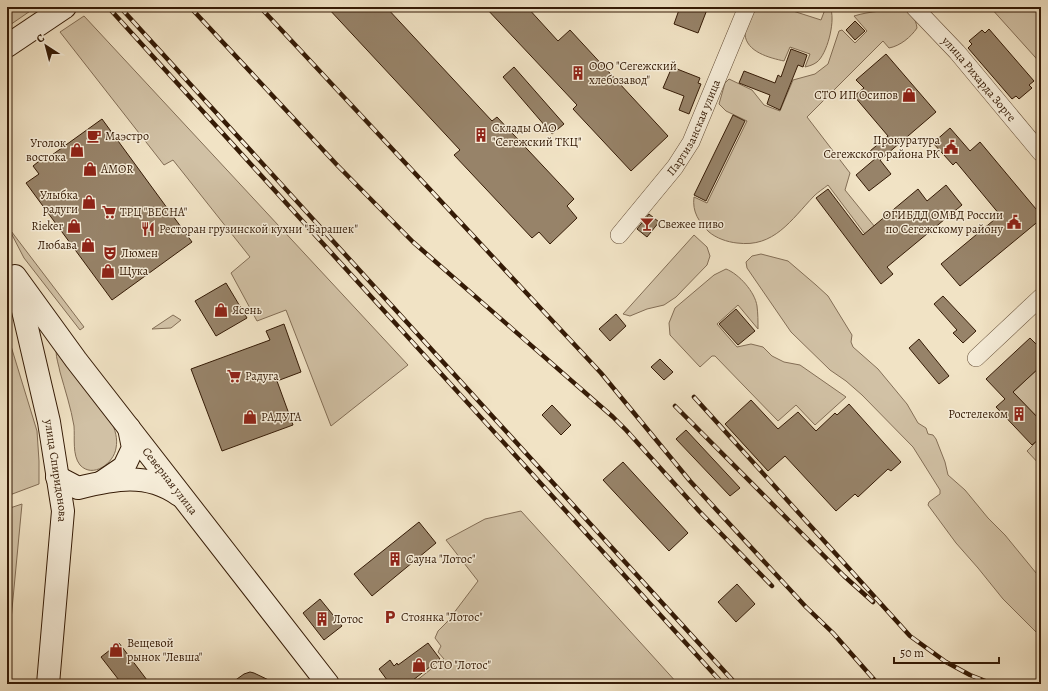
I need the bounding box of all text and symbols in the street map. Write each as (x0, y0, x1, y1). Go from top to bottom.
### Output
north arrow (26, 26, 66, 66)
text: С (33, 30, 48, 46)
street label: улица Рихарда Зорге (938, 32, 1020, 125)
place label: ООО "Сегежский хлебозавод" (589, 58, 677, 88)
building icon: ООО "Сегежский хлебозавод" (570, 65, 586, 81)
street label: Партизанская улица (663, 76, 724, 179)
place label: СТО ИП Осипов (814, 87, 898, 103)
shop icon: СТО ИП Осипов (901, 87, 917, 103)
place label: Склады ОАО "Сегежский ТКЦ" (492, 120, 582, 150)
building icon: Склады ОАО "Сегежский ТКЦ" (473, 127, 489, 143)
cafe icon: Маэстро (86, 128, 102, 144)
place label: Маэстро (105, 128, 149, 144)
place label: Прокуратура Сегежского района РК (823, 132, 940, 162)
place label: Уголок востока (26, 135, 66, 165)
public building icon: Прокуратура Сегежского района РК (943, 139, 959, 155)
shop icon: Уголок востока (69, 142, 85, 158)
shop icon: AMOR (82, 161, 98, 177)
place label: AMOR (100, 161, 134, 177)
place label: Улыбка радуги (40, 187, 78, 217)
shop icon: Улыбка радуги (81, 194, 97, 210)
supermarket icon: ТРЦ "ВЕСНА" (101, 204, 117, 220)
place label: ТРЦ "ВЕСНА" (120, 204, 188, 220)
place label: ОГИБДД ОМВД России по Сегежскому району (883, 207, 1004, 237)
public building icon: ОГИБДД ОМВД России по Сегежскому району (1006, 214, 1022, 230)
bar icon: Свежее пиво (639, 216, 655, 232)
place label: Свежее пиво (658, 216, 724, 232)
place label: Rieker (31, 218, 63, 234)
shop icon: Rieker (66, 218, 82, 234)
restaurant icon: Ресторан грузинской кухни "Барашек" (140, 221, 156, 237)
place label: Ресторан грузинской кухни "Барашек" (159, 221, 359, 237)
place label: Любава (37, 237, 77, 253)
shop icon: Любава (80, 237, 96, 253)
theatre icon: Люмен (102, 245, 118, 261)
place label: Люмен (121, 245, 158, 261)
shop icon: Щука (100, 263, 116, 279)
place label: Щука (119, 263, 149, 279)
shop icon: Ясень (213, 302, 229, 318)
place label: Ясень (232, 302, 263, 318)
supermarket icon: Радуга (226, 368, 242, 384)
place label: Радуга (245, 368, 279, 384)
place label: Ростелеком (948, 406, 1008, 422)
building icon: Ростелеком (1011, 406, 1027, 422)
shop icon: РАДУГА (242, 409, 258, 425)
place label: РАДУГА (261, 409, 302, 425)
street label: улица Спиридонова (41, 417, 71, 523)
street label: Северная улица (139, 444, 202, 518)
building icon: Сауна "Лотос" (387, 551, 403, 567)
place label: Сауна "Лотос" (406, 551, 476, 567)
parking icon: Стоянка "Лотос" (382, 609, 398, 625)
place label: Стоянка "Лотос" (401, 609, 483, 625)
building icon: Лотос (314, 611, 330, 627)
place label: Лотос (333, 611, 363, 627)
place label: Вещевой рынок "Левша" (127, 635, 203, 665)
scale bar (894, 639, 999, 665)
shop icon: Вещевой рынок "Левша" (108, 642, 124, 658)
text: 50 m (900, 645, 924, 661)
shop icon: СТО "Лотос" (411, 657, 427, 673)
place label: СТО "Лотос" (430, 657, 492, 673)

